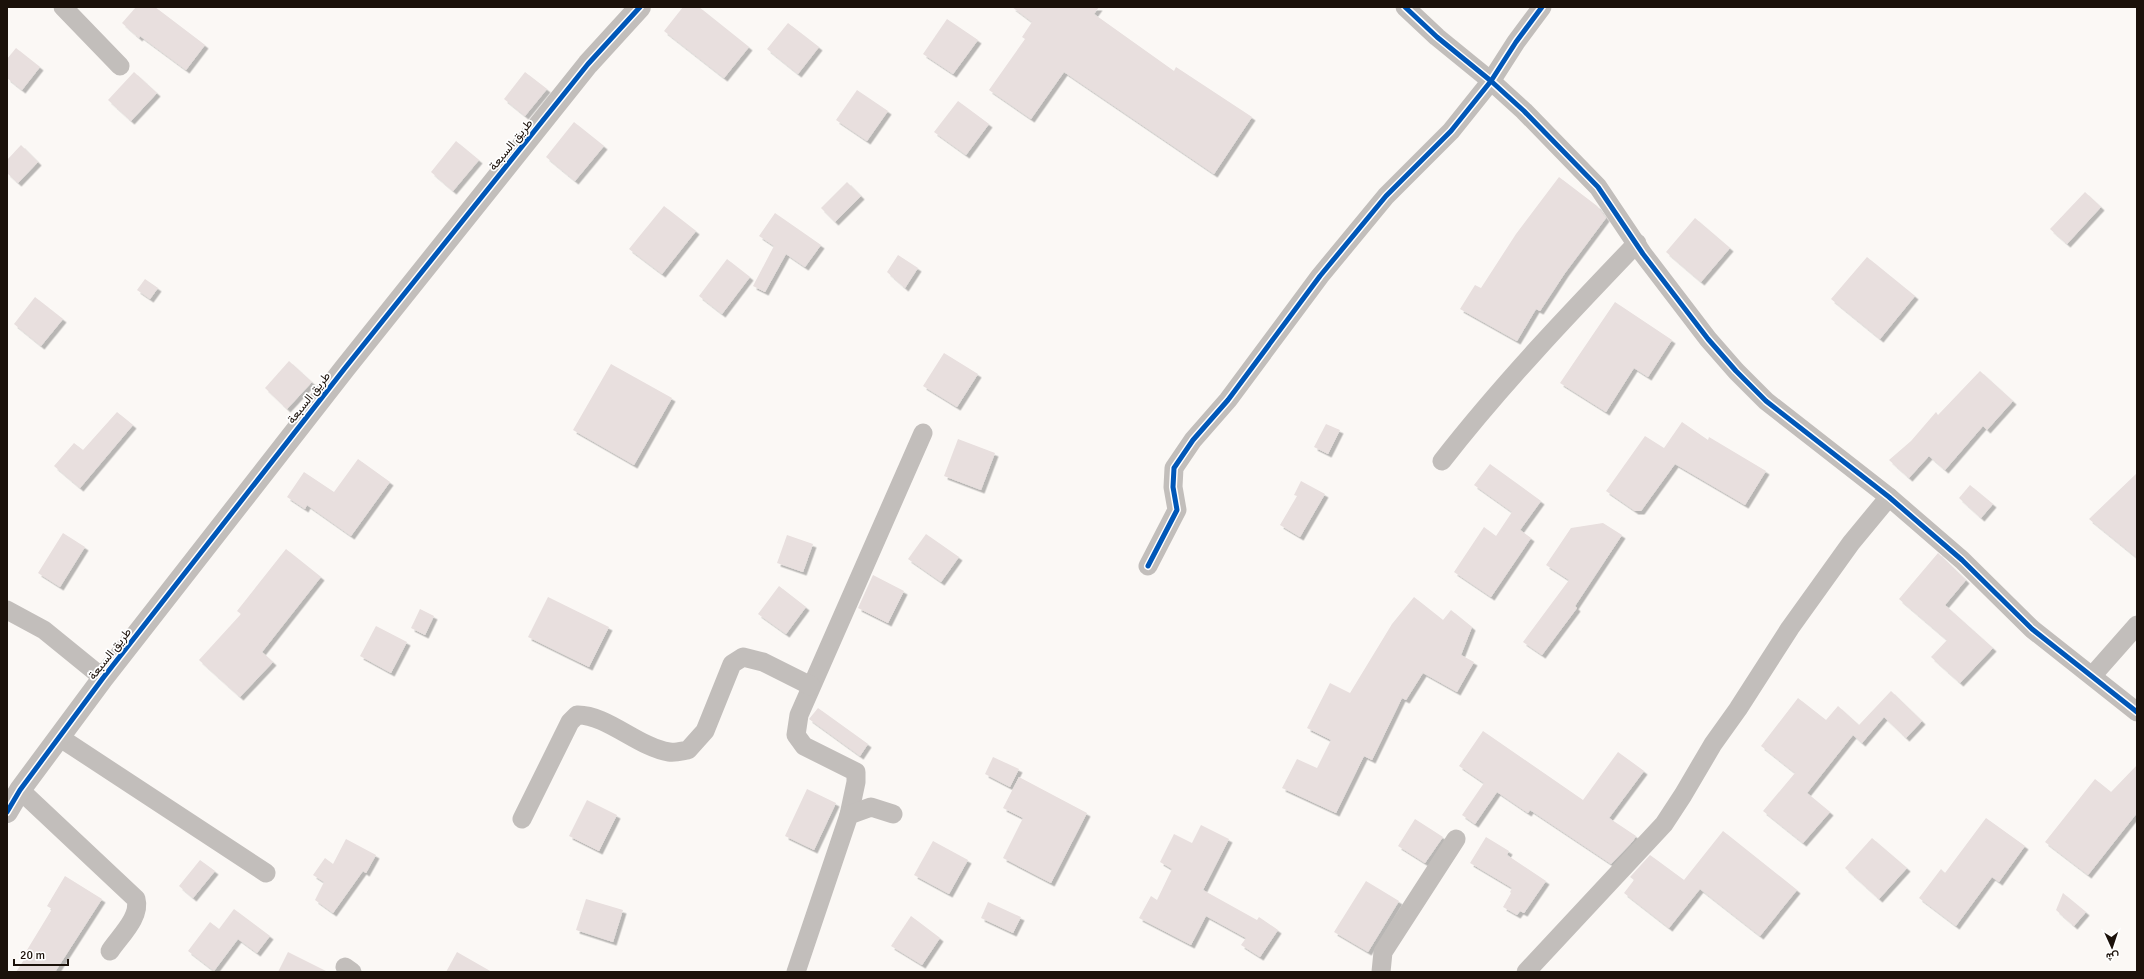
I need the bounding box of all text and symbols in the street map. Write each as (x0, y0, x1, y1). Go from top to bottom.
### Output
street label: طريق السبعة (486, 116, 536, 174)
street label: طريق السبعة (284, 369, 334, 427)
street label: طريق السبعة (85, 625, 135, 683)
north arrow (2092, 927, 2132, 967)
scale bar (14, 941, 68, 967)
text: 20 m (20, 948, 45, 963)
text: ش (2106, 950, 2119, 963)

